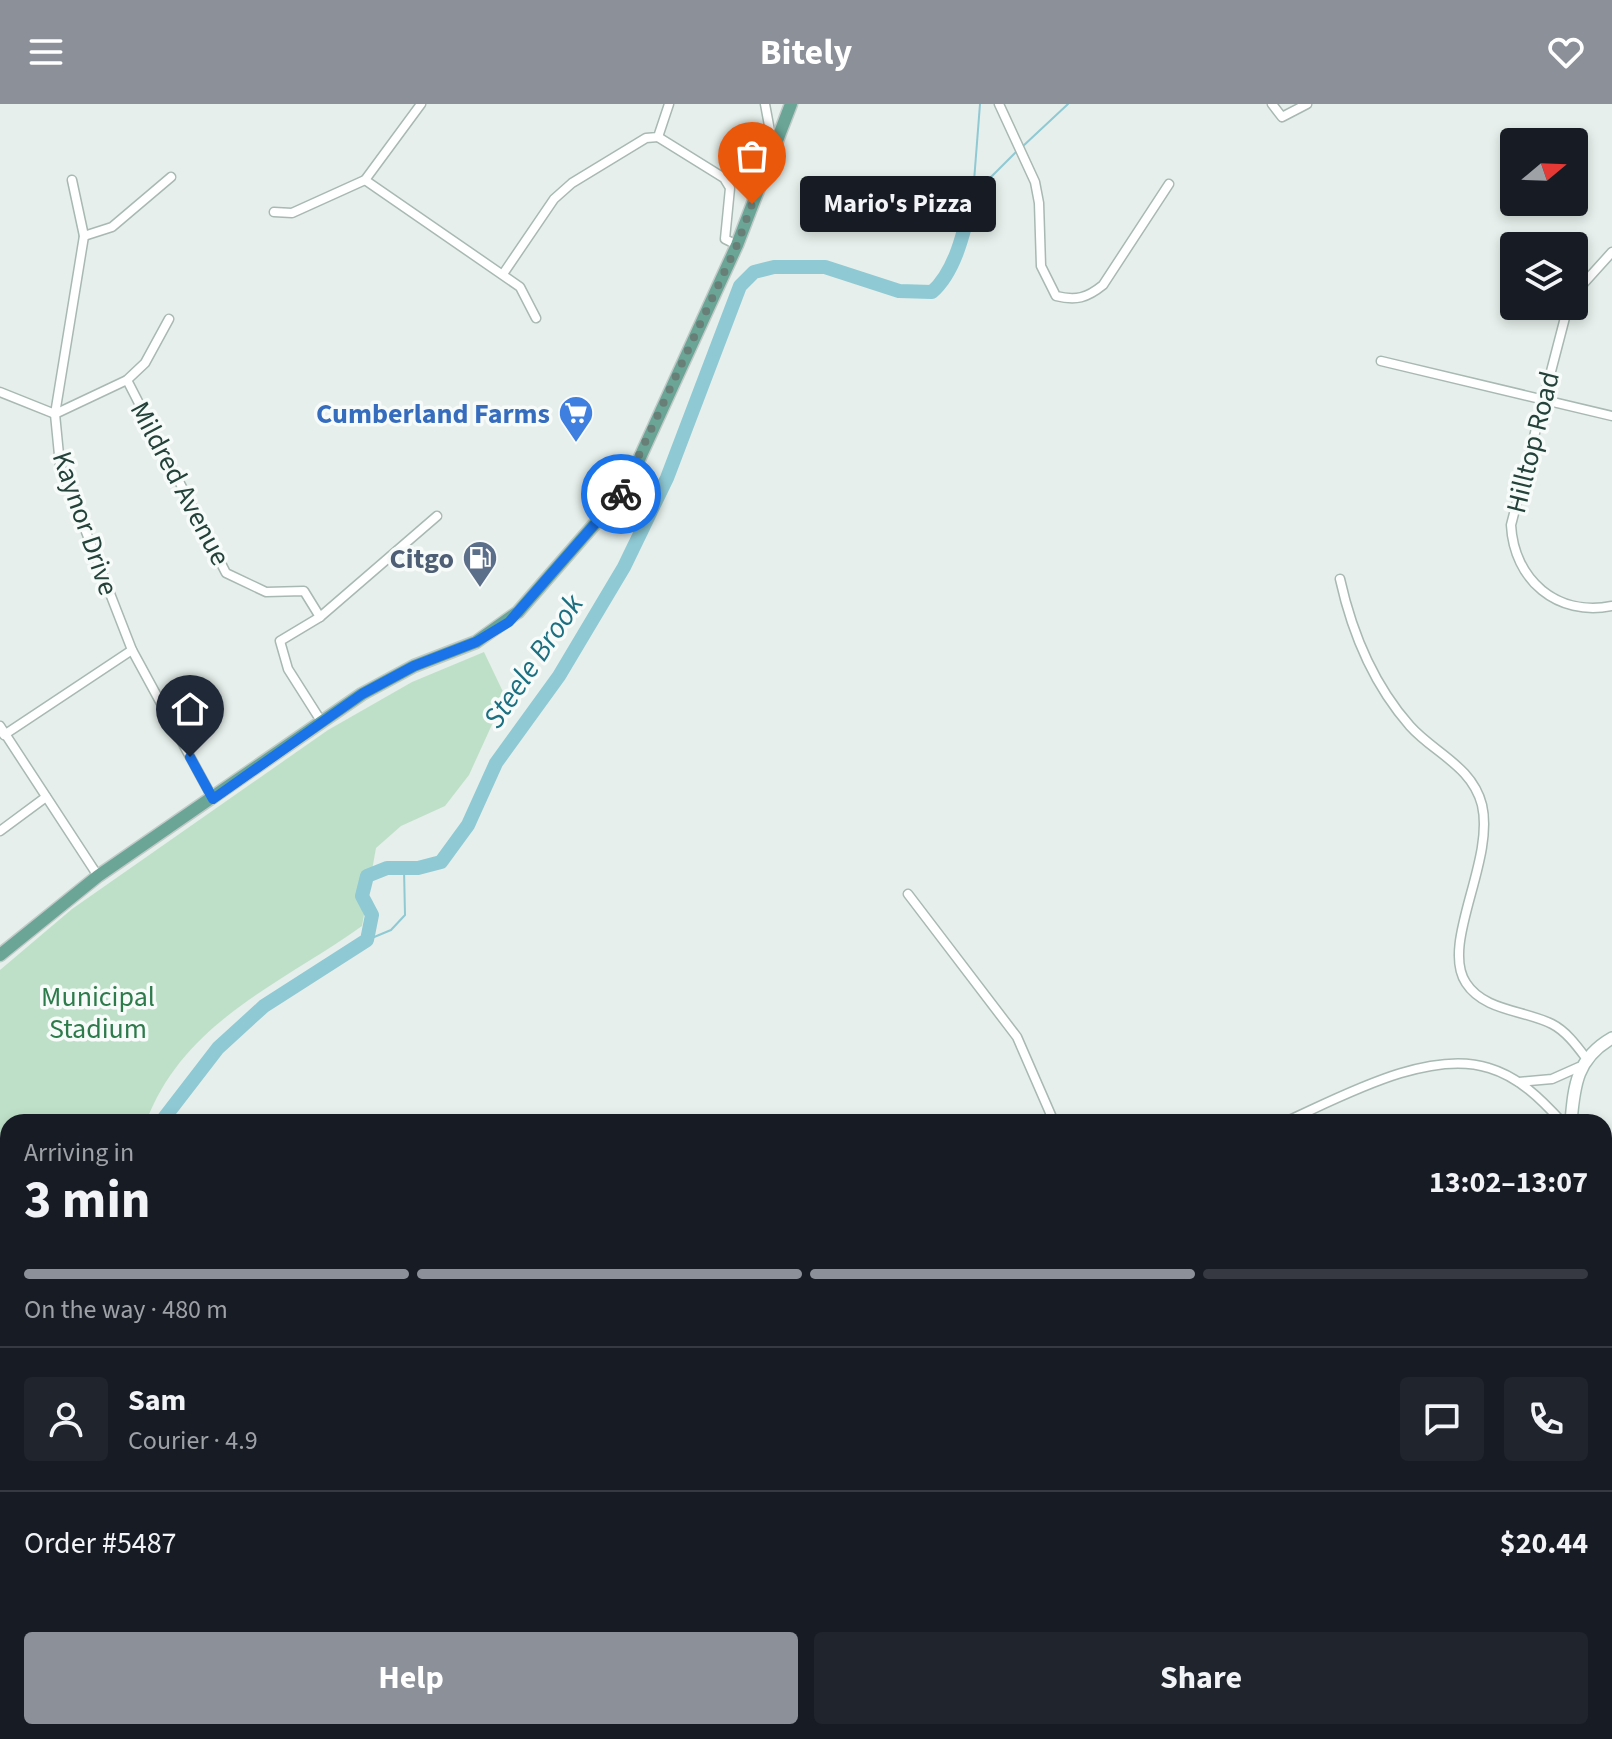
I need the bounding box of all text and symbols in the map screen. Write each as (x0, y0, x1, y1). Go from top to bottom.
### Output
text: Bitely (760, 27, 852, 78)
icon: menu (24, 30, 68, 74)
icon: heart (1544, 30, 1588, 74)
pin (718, 122, 786, 204)
north arrow (1500, 128, 1588, 216)
map controls (1500, 128, 1588, 320)
icon: bag (730, 134, 774, 178)
callout: Mario's Pizza (800, 176, 996, 232)
text: Mario's Pizza (823, 185, 973, 222)
button: layers (1500, 232, 1588, 320)
street label: Hilltop Road (1496, 367, 1570, 517)
street label: Mildred Avenue (120, 394, 240, 573)
place label: Cumberland Farms (316, 394, 550, 434)
supermarket icon: Cumberland Farms (557, 394, 595, 444)
street label: Kaynor Drive (42, 446, 128, 601)
courier (581, 454, 661, 534)
icon: bike (599, 472, 643, 516)
place label: Citgo (390, 539, 454, 579)
fuel station icon: Citgo (461, 539, 499, 589)
water label: Steele Brook (473, 585, 595, 737)
pin (156, 675, 224, 757)
icon: home (168, 687, 212, 731)
park label: Municipal Stadium (41, 977, 155, 1049)
text: Arriving in (24, 1134, 134, 1171)
text: 13:02–13:07 (1429, 1161, 1588, 1204)
text: 3 min (24, 1164, 151, 1238)
text: On the way · 480 m (24, 1291, 228, 1328)
button: person (24, 1377, 108, 1461)
button: chat (1400, 1377, 1484, 1461)
button: phone (1504, 1377, 1588, 1461)
text: Sam (128, 1379, 186, 1422)
text: Courier · 4.9 (128, 1422, 258, 1459)
text: Order #5487 (24, 1522, 177, 1565)
text: $20.44 (1500, 1522, 1588, 1565)
button: Help (24, 1632, 798, 1724)
button: Share (814, 1632, 1588, 1724)

